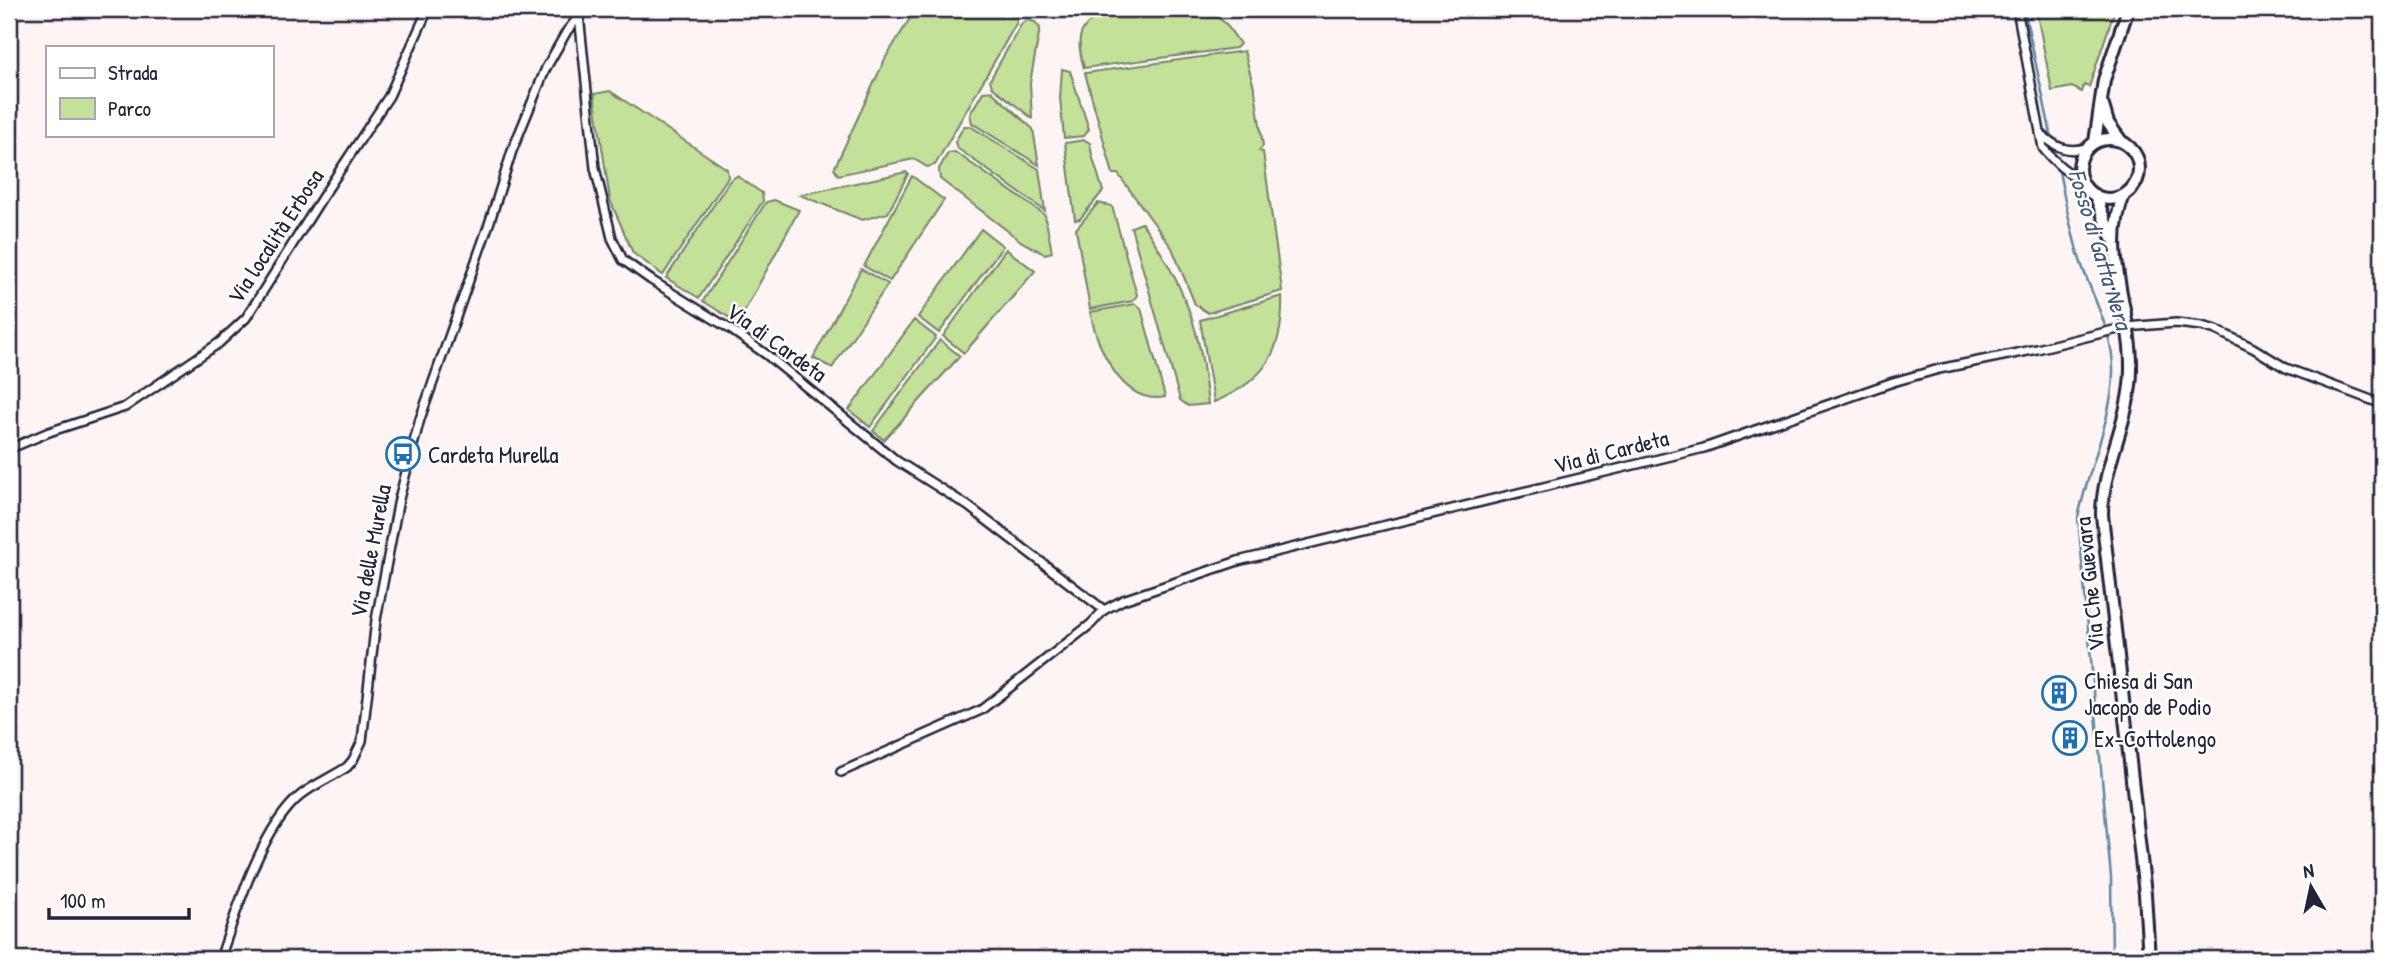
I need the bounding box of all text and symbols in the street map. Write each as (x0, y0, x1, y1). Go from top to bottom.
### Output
legend (46, 46, 273, 136)
text: Strada (108, 58, 158, 87)
text: Parco (108, 94, 151, 123)
street label: Via località Erbosa (220, 163, 330, 309)
water label: Fosso di Gatta Nera (2061, 165, 2141, 335)
street label: Via di Cardeta (720, 295, 834, 389)
street label: Via di Cardeta (1550, 422, 1672, 480)
bus stop icon: Cardeta Murella (384, 435, 422, 473)
place label: Cardeta Murella (428, 439, 559, 470)
street label: Via delle Murella (342, 482, 398, 620)
street label: Via Che Guevara (2067, 515, 2111, 653)
place label: Chiesa di San Jacopo de Podio (2084, 665, 2211, 722)
building icon: Chiesa di San Jacopo de Podio (2040, 674, 2078, 712)
building icon: Ex-Cottolengo (2051, 719, 2089, 757)
place label: Ex-Cottolengo (2094, 723, 2216, 754)
north arrow (2276, 852, 2346, 922)
text: N (2301, 857, 2315, 884)
scale bar (49, 877, 189, 921)
text: 100 m (60, 886, 106, 915)

